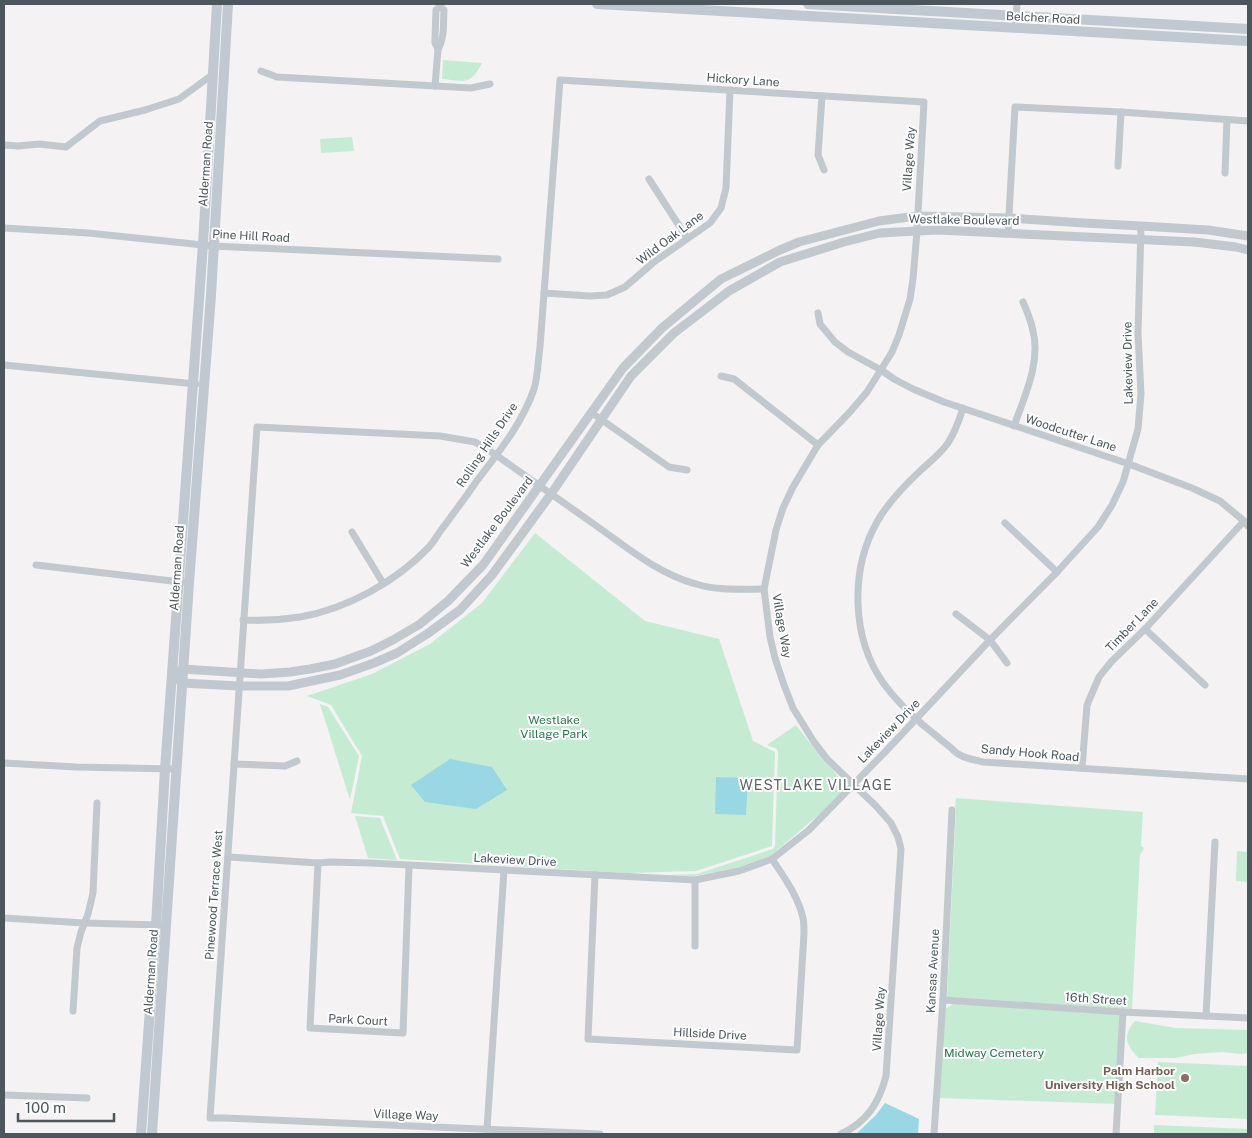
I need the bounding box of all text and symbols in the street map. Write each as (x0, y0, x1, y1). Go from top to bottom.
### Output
street label: Belcher Road (1005, 9, 1081, 27)
street label: Hickory Lane (706, 70, 780, 90)
street label: Alderman Road (196, 121, 216, 207)
street label: Village Way (900, 125, 918, 192)
street label: Wild Oak Lane (634, 208, 706, 268)
street label: Westlake Boulevard (908, 212, 1020, 228)
street label: Pine Hill Road (212, 227, 290, 245)
street label: Lakeview Drive (1120, 321, 1136, 405)
street label: Rolling Hills Drive (454, 400, 521, 490)
street label: Woodcutter Lane (1024, 412, 1119, 454)
street label: Westlake Boulevard (458, 474, 536, 570)
street label: Alderman Road (167, 525, 187, 611)
street label: Village Way (769, 593, 795, 660)
street label: Timber Lane (1103, 595, 1161, 655)
street label: Lakeview Drive (855, 696, 923, 766)
park label: Westlake Village Park (520, 713, 588, 741)
street label: Sandy Hook Road (980, 742, 1080, 764)
district label: WESTLAKE VILLAGE (739, 777, 893, 793)
street label: Pinewood Terrace West (202, 829, 226, 960)
street label: Lakeview Drive (473, 851, 557, 869)
street label: Kansas Avenue (924, 928, 942, 1014)
street label: Alderman Road (141, 929, 161, 1015)
street label: Village Way (870, 985, 888, 1052)
street label: 16th Street (1065, 990, 1128, 1008)
street label: Park Court (328, 1011, 389, 1029)
street label: Hillside Drive (673, 1025, 747, 1043)
park label: Midway Cemetery (944, 1046, 1045, 1060)
place label: Palm Harbor University High School (1045, 1064, 1175, 1092)
marker: Palm Harbor University High School (1179, 1072, 1191, 1084)
scale bar (18, 1090, 114, 1122)
text: 100 m (25, 1099, 66, 1116)
street label: Village Way (373, 1107, 439, 1123)

